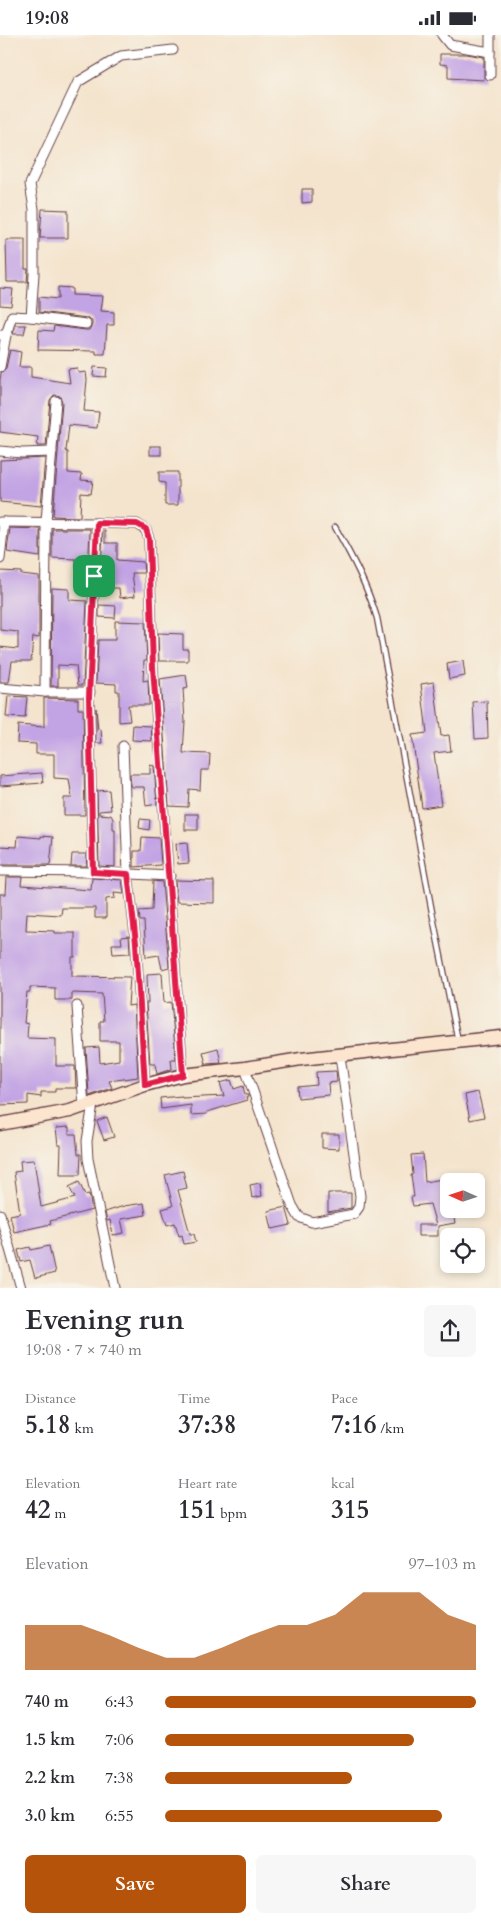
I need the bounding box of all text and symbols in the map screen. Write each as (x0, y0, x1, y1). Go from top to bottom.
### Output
text: 19:08 (25, 5, 69, 31)
pin (73, 555, 115, 597)
icon: arrive (80, 562, 108, 590)
north arrow (440, 1173, 485, 1217)
map controls (440, 1173, 485, 1273)
button: locate (440, 1228, 485, 1273)
text: Evening run (25, 1301, 184, 1339)
button: share (424, 1305, 476, 1357)
text: 19:08 · 7 × 740 m (25, 1339, 142, 1361)
text: Distance (25, 1389, 76, 1408)
text: Time (178, 1389, 210, 1408)
text: Pace (331, 1389, 358, 1408)
text: 5.18 (25, 1408, 71, 1442)
text: 37:38 (178, 1408, 236, 1442)
text: 7:16 (331, 1408, 377, 1442)
text: km (71, 1419, 94, 1438)
text: /km (377, 1419, 404, 1438)
text: Elevation (25, 1474, 81, 1493)
text: Heart rate (178, 1474, 237, 1493)
text: kcal (331, 1474, 355, 1493)
text: 42 (25, 1493, 51, 1527)
text: 151 (178, 1493, 216, 1527)
text: 315 (331, 1493, 369, 1527)
text: m (51, 1504, 66, 1523)
text: bpm (216, 1504, 247, 1523)
text: Elevation (25, 1553, 89, 1575)
text: 97–103 m (408, 1553, 476, 1575)
text: 740 m (25, 1691, 69, 1713)
text: 6:43 (105, 1691, 134, 1713)
text: 1.5 km (25, 1729, 75, 1751)
text: 7:06 (105, 1729, 134, 1751)
text: 2.2 km (25, 1767, 75, 1789)
text: 7:38 (105, 1767, 134, 1789)
text: 3.0 km (25, 1805, 75, 1827)
text: 6:55 (105, 1805, 134, 1827)
button: Save (25, 1855, 246, 1913)
button: Share (256, 1855, 476, 1913)

